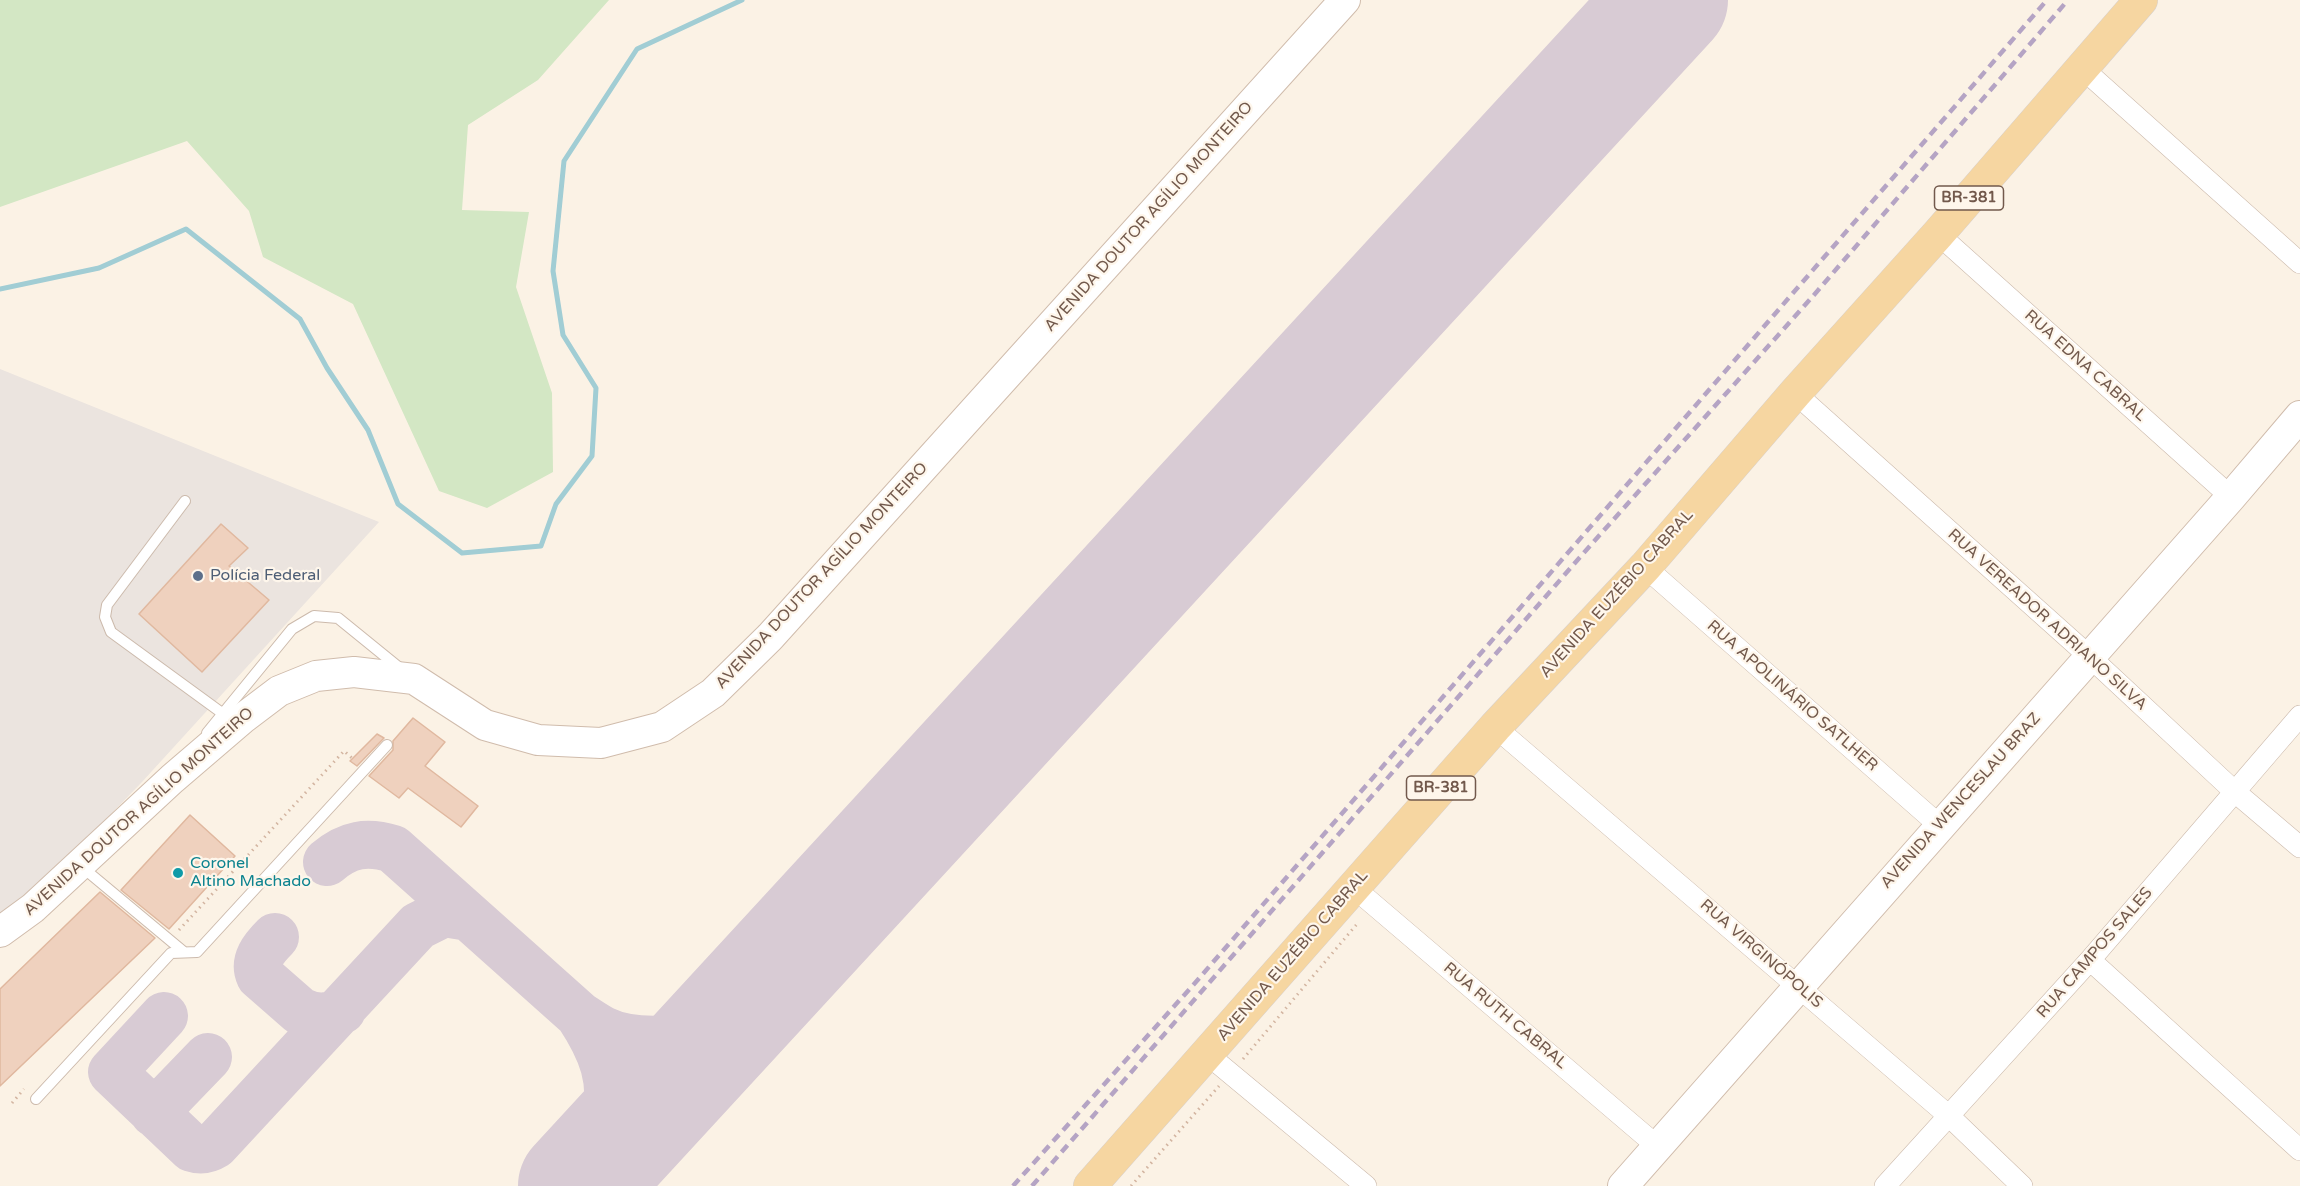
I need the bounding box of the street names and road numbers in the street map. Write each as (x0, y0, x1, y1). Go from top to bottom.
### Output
street label: AVENIDA DOUTOR AGÍLIO MONTEIRO (1041, 98, 1257, 336)
road number: BR-381 (1934, 186, 2004, 210)
street label: RUA EDNA CABRAL (2020, 306, 2150, 426)
street label: AVENIDA DOUTOR AGÍLIO MONTEIRO (712, 459, 932, 693)
street label: AVENIDA EUZÉBIO CABRAL (1536, 506, 1698, 682)
street label: RUA VEREADOR ADRIANO SILVA (1943, 525, 2151, 715)
street label: RUA APOLINÁRIO SATLHER (1703, 617, 1881, 775)
street label: AVENIDA DOUTOR AGÍLIO MONTEIRO (20, 704, 258, 920)
street label: AVENIDA WENCESLAU BRAZ (1877, 709, 2045, 893)
road number: BR-381 (1406, 776, 1476, 800)
street label: AVENIDA EUZÉBIO CABRAL (1214, 867, 1372, 1045)
street label: RUA CAMPOS SALES (2033, 884, 2157, 1022)
street label: RUA VIRGINÓPOLIS (1696, 896, 1826, 1012)
street label: RUA RUTH CABRAL (1439, 959, 1571, 1073)

